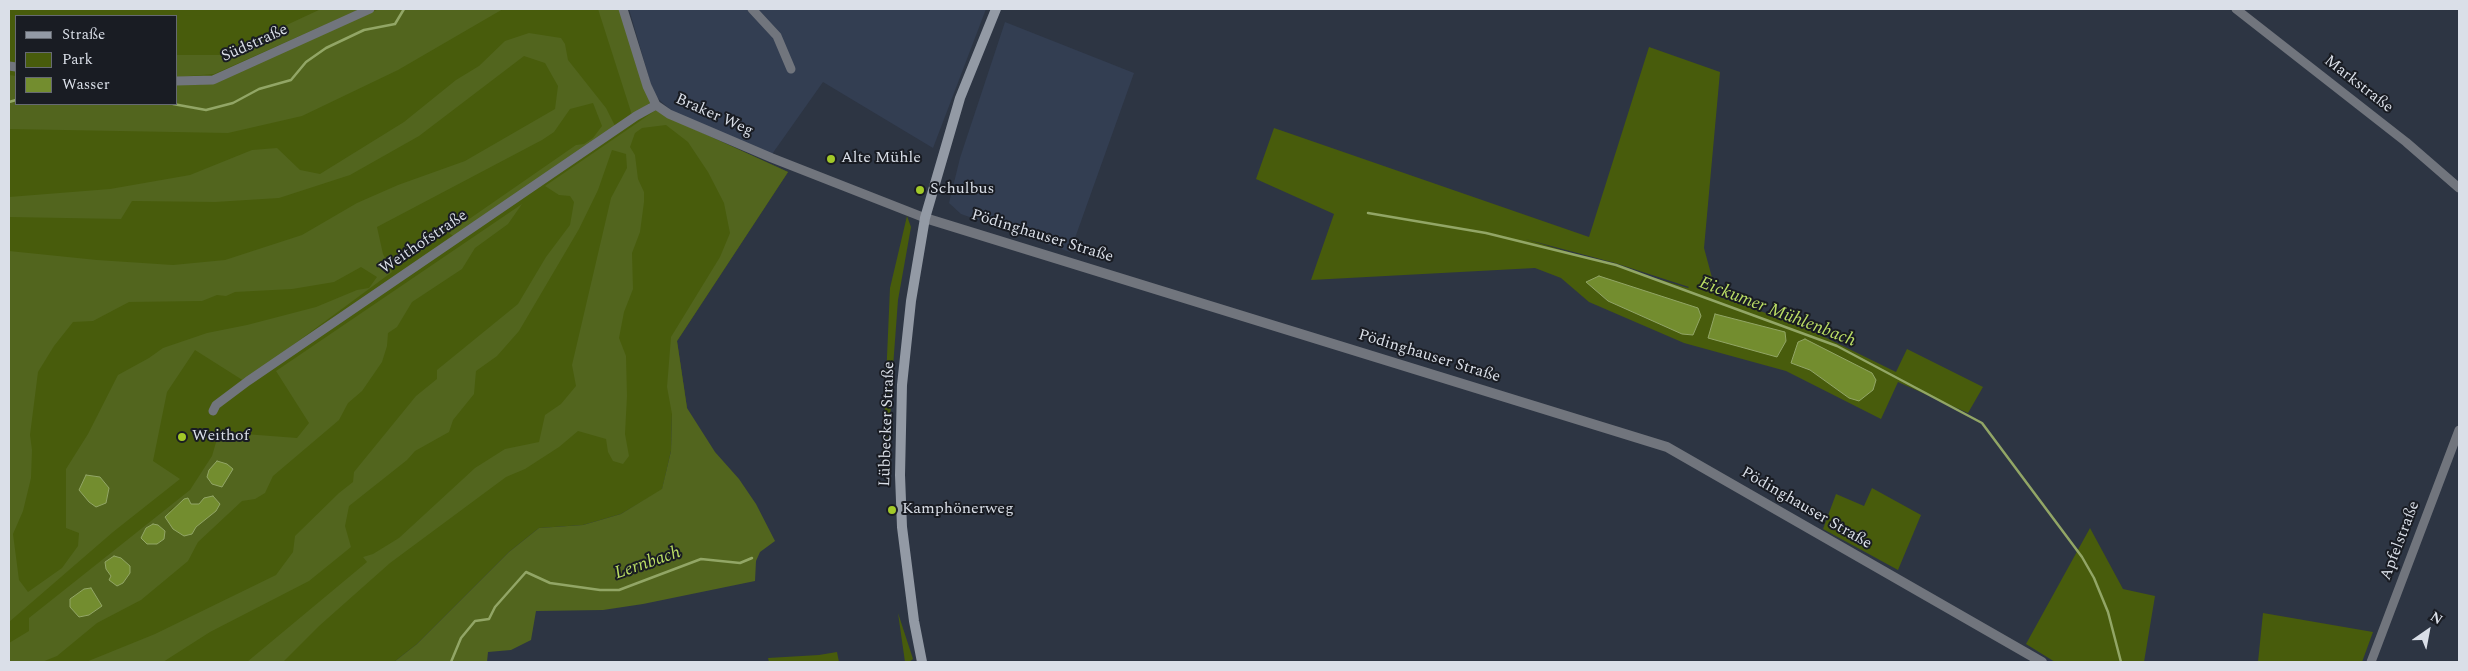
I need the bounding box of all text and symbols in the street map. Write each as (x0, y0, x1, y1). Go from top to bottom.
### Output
legend (15, 15, 178, 105)
street label: Südstraße (219, 21, 291, 67)
text: Straße (62, 23, 105, 46)
text: Park (62, 48, 93, 71)
street label: Markstraße (2320, 52, 2396, 118)
text: Wasser (62, 73, 110, 96)
street label: Braker Weg (672, 90, 756, 142)
place label: Alte Mühle (841, 149, 921, 169)
marker: Alte Mühle (825, 153, 837, 165)
place label: Schulbus (930, 180, 994, 200)
marker: Schulbus (914, 184, 926, 196)
street label: Pödinghauser Straße (969, 206, 1115, 268)
street label: Weithofstraße (377, 207, 471, 279)
water label: Eickumer Mühlenbach (1696, 273, 1858, 353)
street label: Pödinghauser Straße (1356, 326, 1502, 388)
street label: Lübbecker Straße (876, 361, 900, 487)
place label: Weithof (192, 427, 249, 447)
marker: Weithof (176, 431, 188, 443)
street label: Pödinghauser Straße (1737, 464, 1875, 554)
street label: Apfelstraße (2377, 499, 2425, 583)
place label: Kamphönerweg (902, 500, 1014, 520)
marker: Kamphönerweg (886, 504, 898, 516)
water label: Lernbach (612, 543, 684, 585)
north arrow (2403, 606, 2453, 656)
text: N (2426, 606, 2447, 630)

